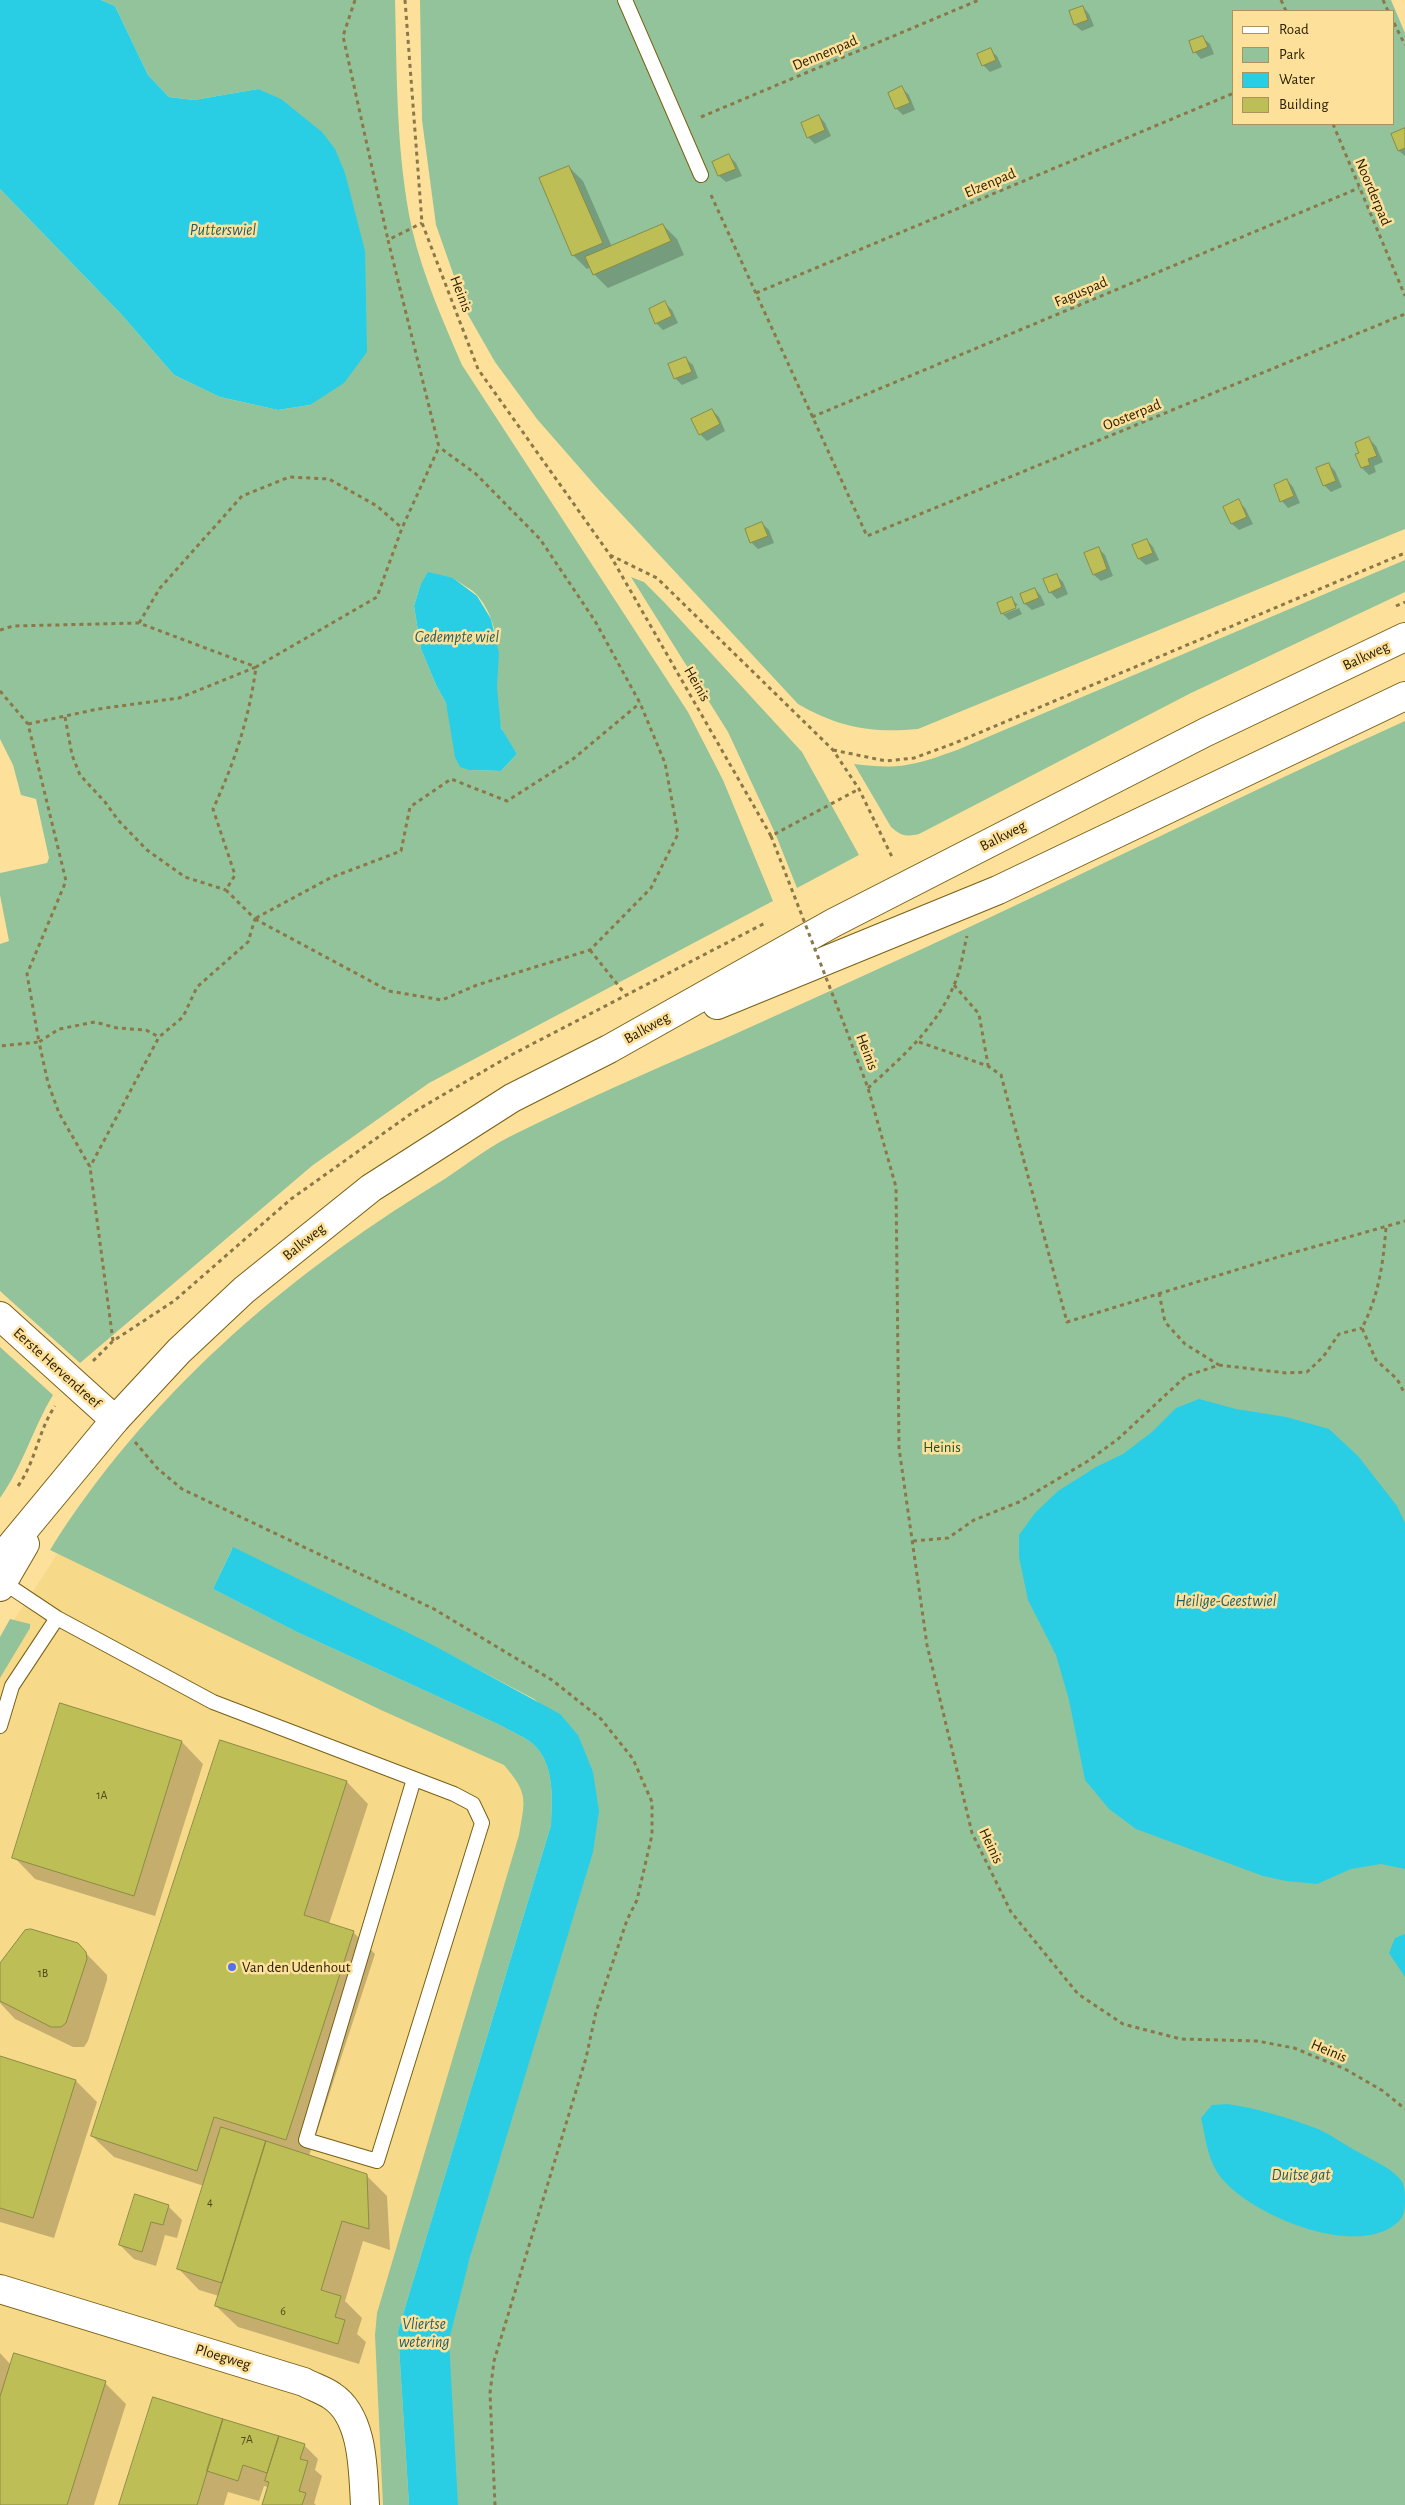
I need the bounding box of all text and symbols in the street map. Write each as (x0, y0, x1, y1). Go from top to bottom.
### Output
legend (1232, 10, 1395, 125)
text: Road (1279, 22, 1309, 37)
street label: Dennenpad (790, 31, 860, 75)
text: Park (1279, 47, 1305, 62)
text: Water (1279, 72, 1315, 87)
text: Building (1279, 97, 1329, 112)
street label: Noorderpad (1351, 156, 1395, 228)
street label: Elzenpad (962, 164, 1018, 202)
water label: Putterswiel (190, 220, 256, 240)
street label: Heinis (446, 273, 476, 315)
street label: Faguspad (1052, 273, 1110, 311)
street label: Oosterpad (1100, 395, 1164, 435)
water label: Gedempte wiel (415, 627, 499, 647)
street label: Balkweg (1340, 637, 1392, 675)
street label: Heinis (680, 663, 714, 705)
street label: Balkweg (977, 817, 1029, 855)
street label: Balkweg (621, 1008, 673, 1048)
street label: Heinis (852, 1031, 882, 1073)
street label: Balkweg (279, 1219, 329, 1265)
street label: Eerste Hervendreef (9, 1324, 105, 1412)
park label: Heinis (923, 1438, 961, 1456)
water label: Heilige-Geestwiel (1176, 1591, 1276, 1611)
house number: 1A (96, 1788, 108, 1802)
street label: Heinis (975, 1825, 1007, 1867)
place label: Van den Udenhout (242, 1958, 350, 1976)
marker: Van den Udenhout (226, 1961, 238, 1973)
house number: 1B (38, 1966, 48, 1980)
street label: Heinis (1308, 2035, 1350, 2067)
water label: Duitse gat (1271, 2165, 1331, 2185)
house number: 4 (207, 2195, 213, 2209)
house number: 6 (280, 2304, 286, 2318)
water label: Vliertse wetering (398, 2314, 450, 2352)
street label: Ploegweg (193, 2340, 253, 2374)
house number: 7A (241, 2432, 253, 2446)

